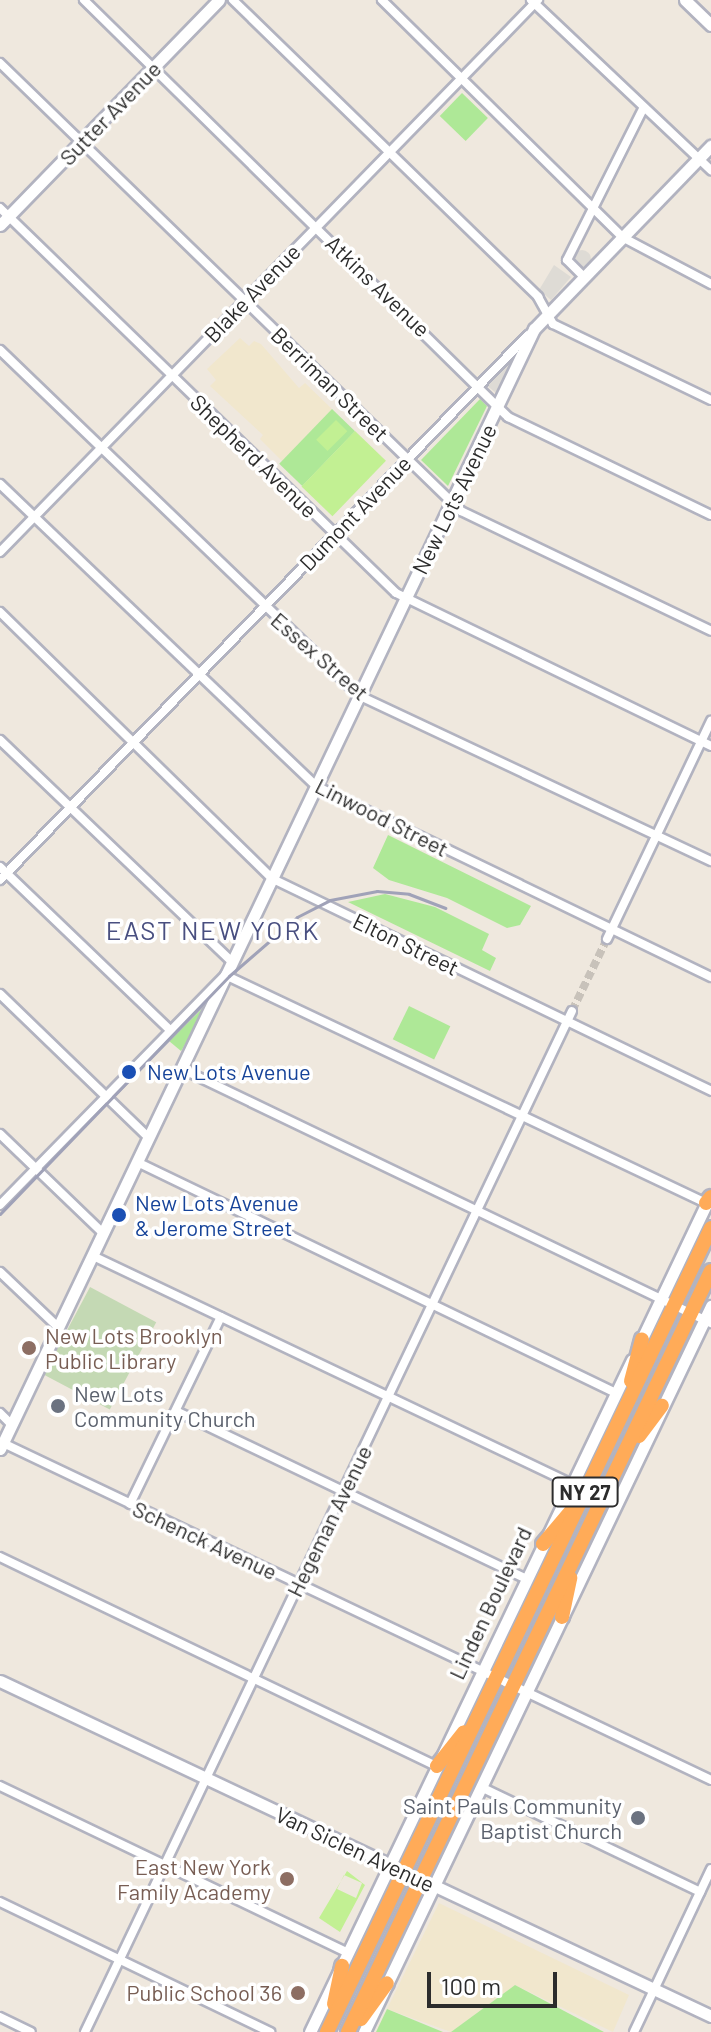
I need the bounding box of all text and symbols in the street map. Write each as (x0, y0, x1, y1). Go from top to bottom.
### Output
street label: Sutter Avenue (54, 55, 166, 171)
street label: Atkins Avenue (320, 230, 436, 342)
street label: Blake Avenue (198, 238, 306, 348)
street label: Berriman Street (266, 321, 394, 447)
street label: Shepherd Avenue (185, 389, 323, 523)
street label: New Lots Avenue (406, 420, 502, 578)
street label: Dumont Avenue (294, 450, 416, 576)
street label: Essex Street (266, 607, 374, 705)
street label: Linwood Street (311, 772, 453, 862)
street label: Elton Street (349, 907, 463, 981)
district label: EAST NEW YORK (106, 914, 320, 946)
place label: New Lots Avenue (147, 1059, 311, 1085)
marker: New Lots Avenue (118, 1061, 140, 1083)
place label: New Lots Avenue & Jerome Street (135, 1189, 299, 1240)
marker: New Lots Avenue & Jerome Street (110, 1206, 128, 1224)
place label: New Lots Brooklyn Public Library (45, 1322, 223, 1374)
marker: New Lots Brooklyn Public Library (20, 1339, 38, 1357)
place label: New Lots Community Church (74, 1380, 256, 1432)
marker: New Lots Community Church (49, 1397, 67, 1415)
street label: Hegeman Avenue (281, 1441, 377, 1601)
road number: NY 27 (551, 1476, 619, 1508)
street label: Schenck Avenue (129, 1495, 281, 1585)
street label: Linden Boulevard (443, 1523, 537, 1683)
place label: Saint Pauls Community Baptist Church (403, 1792, 622, 1844)
street label: Van Siclen Avenue (271, 1801, 439, 1897)
marker: Saint Pauls Community Baptist Church (629, 1809, 647, 1827)
place label: East New York Family Academy (117, 1853, 271, 1904)
marker: East New York Family Academy (278, 1870, 296, 1888)
scale bar (431, 1956, 561, 2006)
text: 100 m (441, 1971, 501, 2000)
place label: Public School 36 (127, 1980, 282, 2006)
marker: Public School 36 (289, 1984, 307, 2002)

